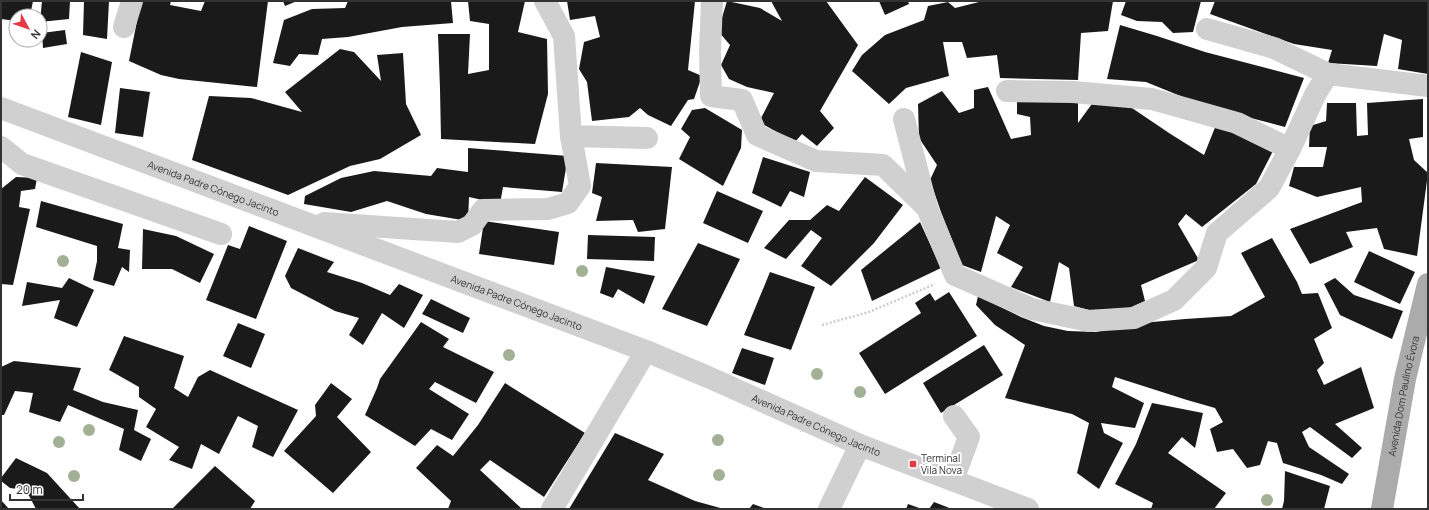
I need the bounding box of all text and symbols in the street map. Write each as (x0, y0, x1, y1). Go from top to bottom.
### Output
north arrow (8, 8, 48, 48)
text: N (28, 27, 44, 43)
street label: Avenida Padre Cónego Jacinto (146, 157, 281, 219)
street label: Avenida Padre Cónego Jacinto (449, 271, 584, 333)
street label: Avenida Dom Paulino Évora (1384, 334, 1422, 457)
street label: Avenida Padre Cónego Jacinto (750, 391, 883, 459)
place label: Terminal Vila Nova (921, 451, 962, 477)
marker: Terminal Vila Nova (908, 459, 918, 469)
scale bar (10, 476, 83, 502)
text: 20 m (16, 481, 43, 498)

